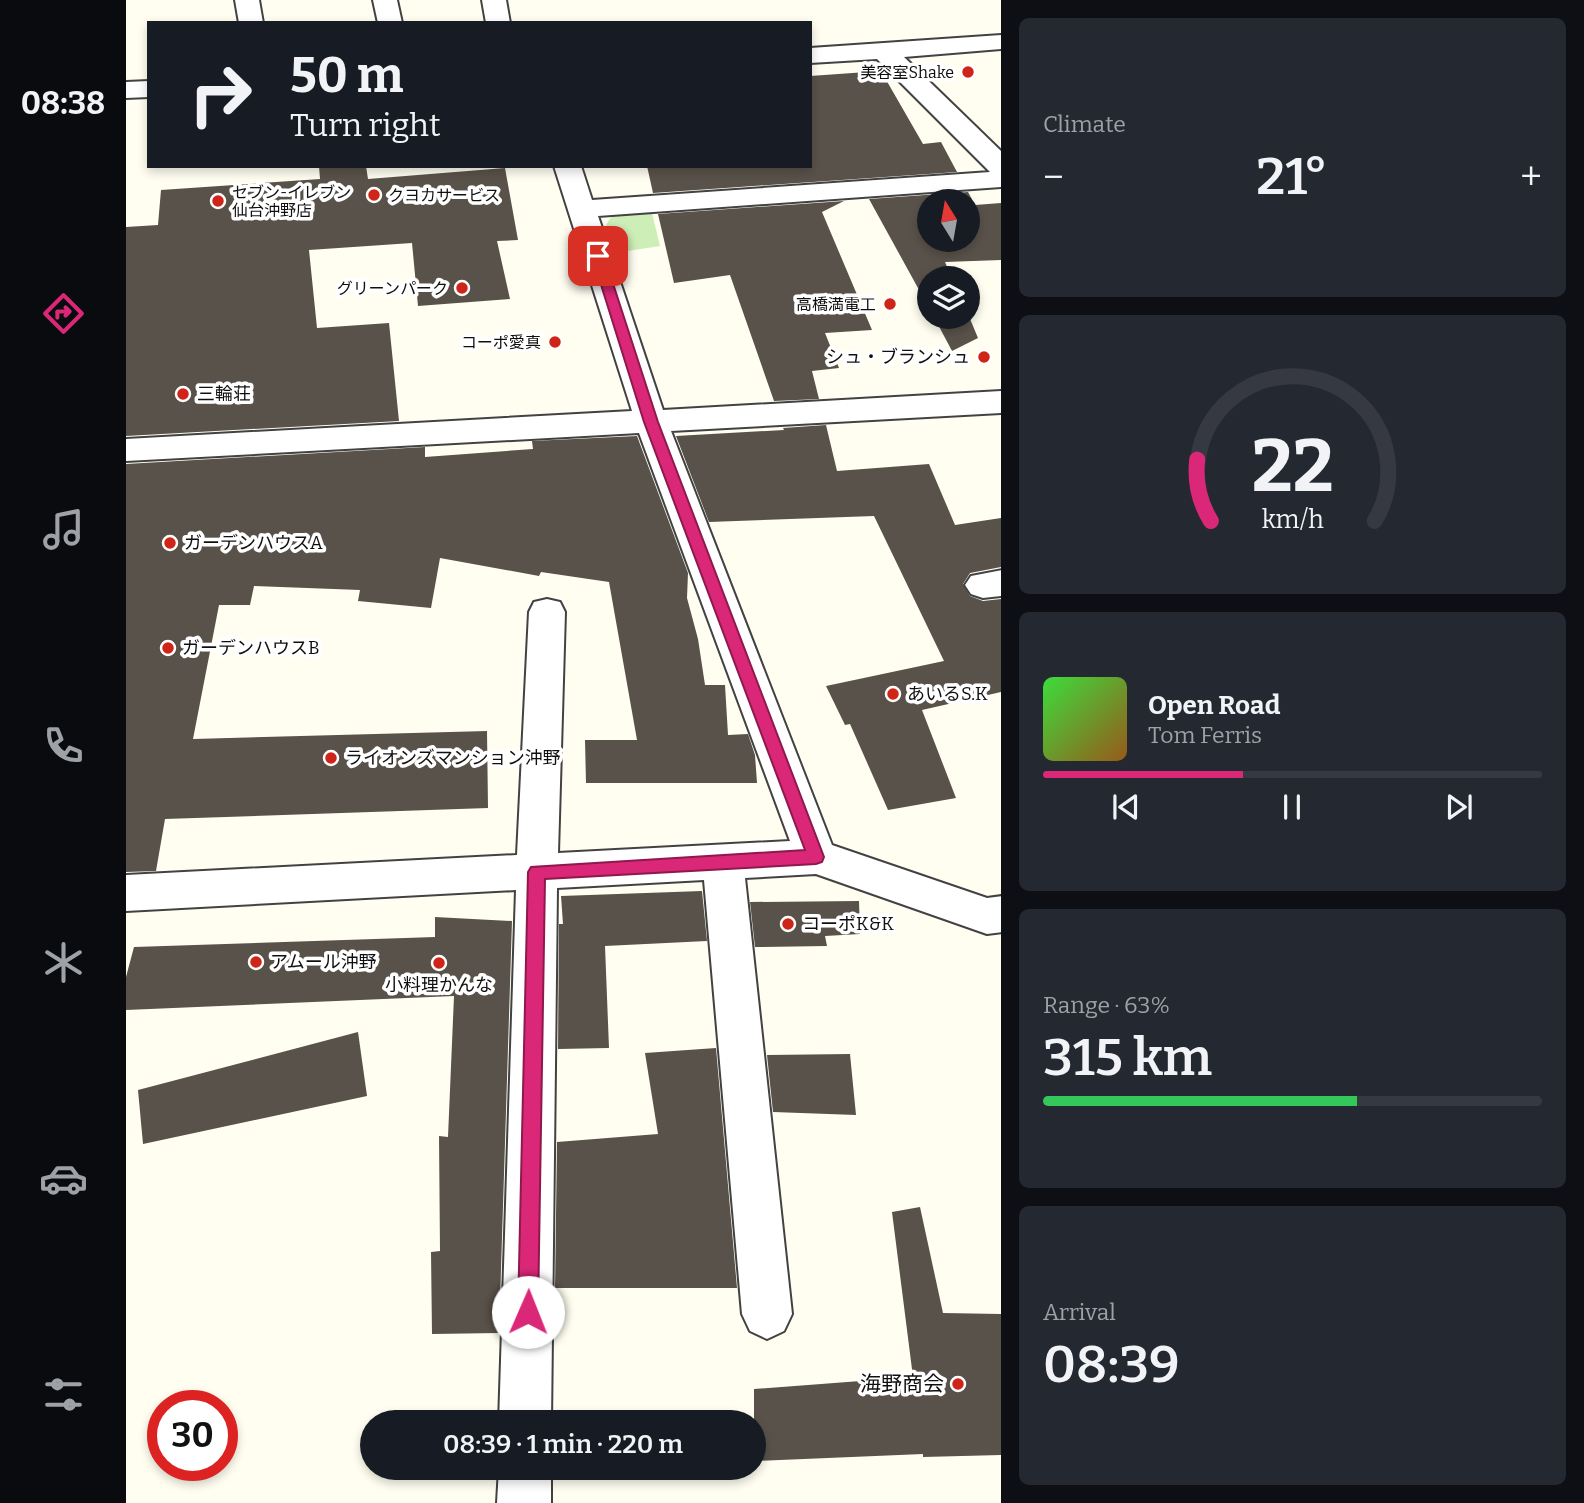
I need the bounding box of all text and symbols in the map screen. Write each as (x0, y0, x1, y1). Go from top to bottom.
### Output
text: 50 m (290, 46, 403, 105)
icon: right (175, 49, 266, 140)
place label: 美容室Shake (860, 63, 954, 82)
marker: 美容室Shake (960, 64, 976, 80)
text: 08:38 (21, 84, 105, 122)
text: Turn right (290, 106, 441, 144)
text: Climate (1043, 110, 1126, 138)
text: 21° (1256, 145, 1328, 208)
text: − (1043, 154, 1064, 200)
text: + (1520, 154, 1542, 200)
place label: セブン-イレブン 仙台沖野店 (232, 183, 351, 220)
place label: クヨカサービス (388, 186, 500, 205)
marker: クヨカサービス (366, 187, 382, 203)
north arrow (917, 189, 980, 252)
map controls (917, 189, 980, 329)
marker: セブン-イレブン 仙台沖野店 (210, 193, 226, 209)
pin (568, 226, 628, 286)
icon: arrive (579, 237, 617, 275)
button: layers (917, 266, 980, 329)
place label: グリーンパーク (337, 279, 448, 298)
marker: グリーンパーク (454, 280, 470, 296)
icon: directions (39, 289, 88, 338)
place label: 高橋満電工 (796, 295, 876, 314)
marker: 高橋満電工 (882, 296, 898, 312)
place label: コーポ愛真 (461, 333, 541, 352)
marker: コーポ愛真 (547, 334, 563, 350)
place label: シュ・ブランシュ (826, 346, 970, 368)
marker: シュ・ブランシュ (976, 349, 992, 365)
place label: 三輪荘 (197, 383, 251, 405)
marker: 三輪荘 (175, 386, 191, 402)
text: 22 (1252, 423, 1333, 510)
text: km/h (1262, 504, 1324, 534)
icon: music (39, 505, 88, 554)
place label: ガーデンハウスA (184, 532, 323, 554)
marker: ガーデンハウスA (162, 535, 178, 551)
place label: ガーデンハウスB (182, 637, 320, 659)
marker: ガーデンハウスB (160, 640, 176, 656)
place label: あいるS.K (907, 683, 988, 705)
marker: あいるS.K (885, 686, 901, 702)
text: Open Road (1148, 690, 1280, 721)
icon: phone (39, 721, 88, 770)
text: Tom Ferris (1148, 721, 1262, 749)
place label: ライオンズマンション沖野 (345, 747, 561, 769)
marker: ライオンズマンション沖野 (323, 750, 339, 766)
icon: previous (1107, 788, 1145, 826)
icon: pause (1273, 788, 1311, 826)
icon: next (1440, 788, 1478, 826)
place label: コーポK&K (802, 913, 894, 935)
marker: コーポK&K (780, 916, 796, 932)
icon: climate (39, 938, 88, 987)
place label: アムール沖野 (270, 951, 377, 973)
marker: アムール沖野 (248, 954, 264, 970)
marker: 小料理かんな (431, 955, 447, 971)
place label: 小料理かんな (385, 974, 493, 996)
text: Range · 63% (1043, 991, 1170, 1019)
text: 315 km (1043, 1026, 1212, 1089)
icon: car (39, 1154, 88, 1203)
position arrow (491, 1275, 565, 1349)
text: Arrival (1043, 1298, 1116, 1326)
text: 08:39 (1043, 1333, 1180, 1396)
icon: filters (39, 1370, 88, 1419)
place label: 海野商会 (860, 1371, 944, 1397)
marker: 海野商会 (950, 1376, 966, 1392)
speed limit sign: 30 (147, 1390, 238, 1481)
text: 08:39 · 1 min · 220 m (443, 1429, 683, 1460)

